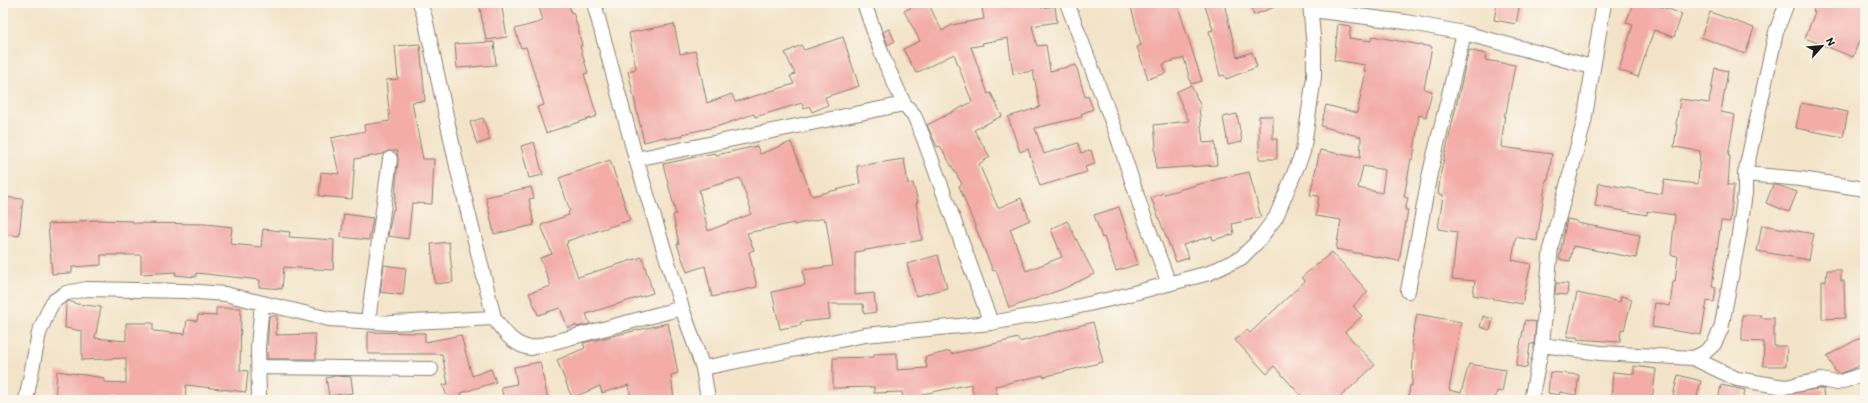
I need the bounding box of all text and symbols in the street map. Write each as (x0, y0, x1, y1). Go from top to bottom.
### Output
north arrow (1802, 26, 1842, 66)
text: N (1823, 35, 1838, 48)

